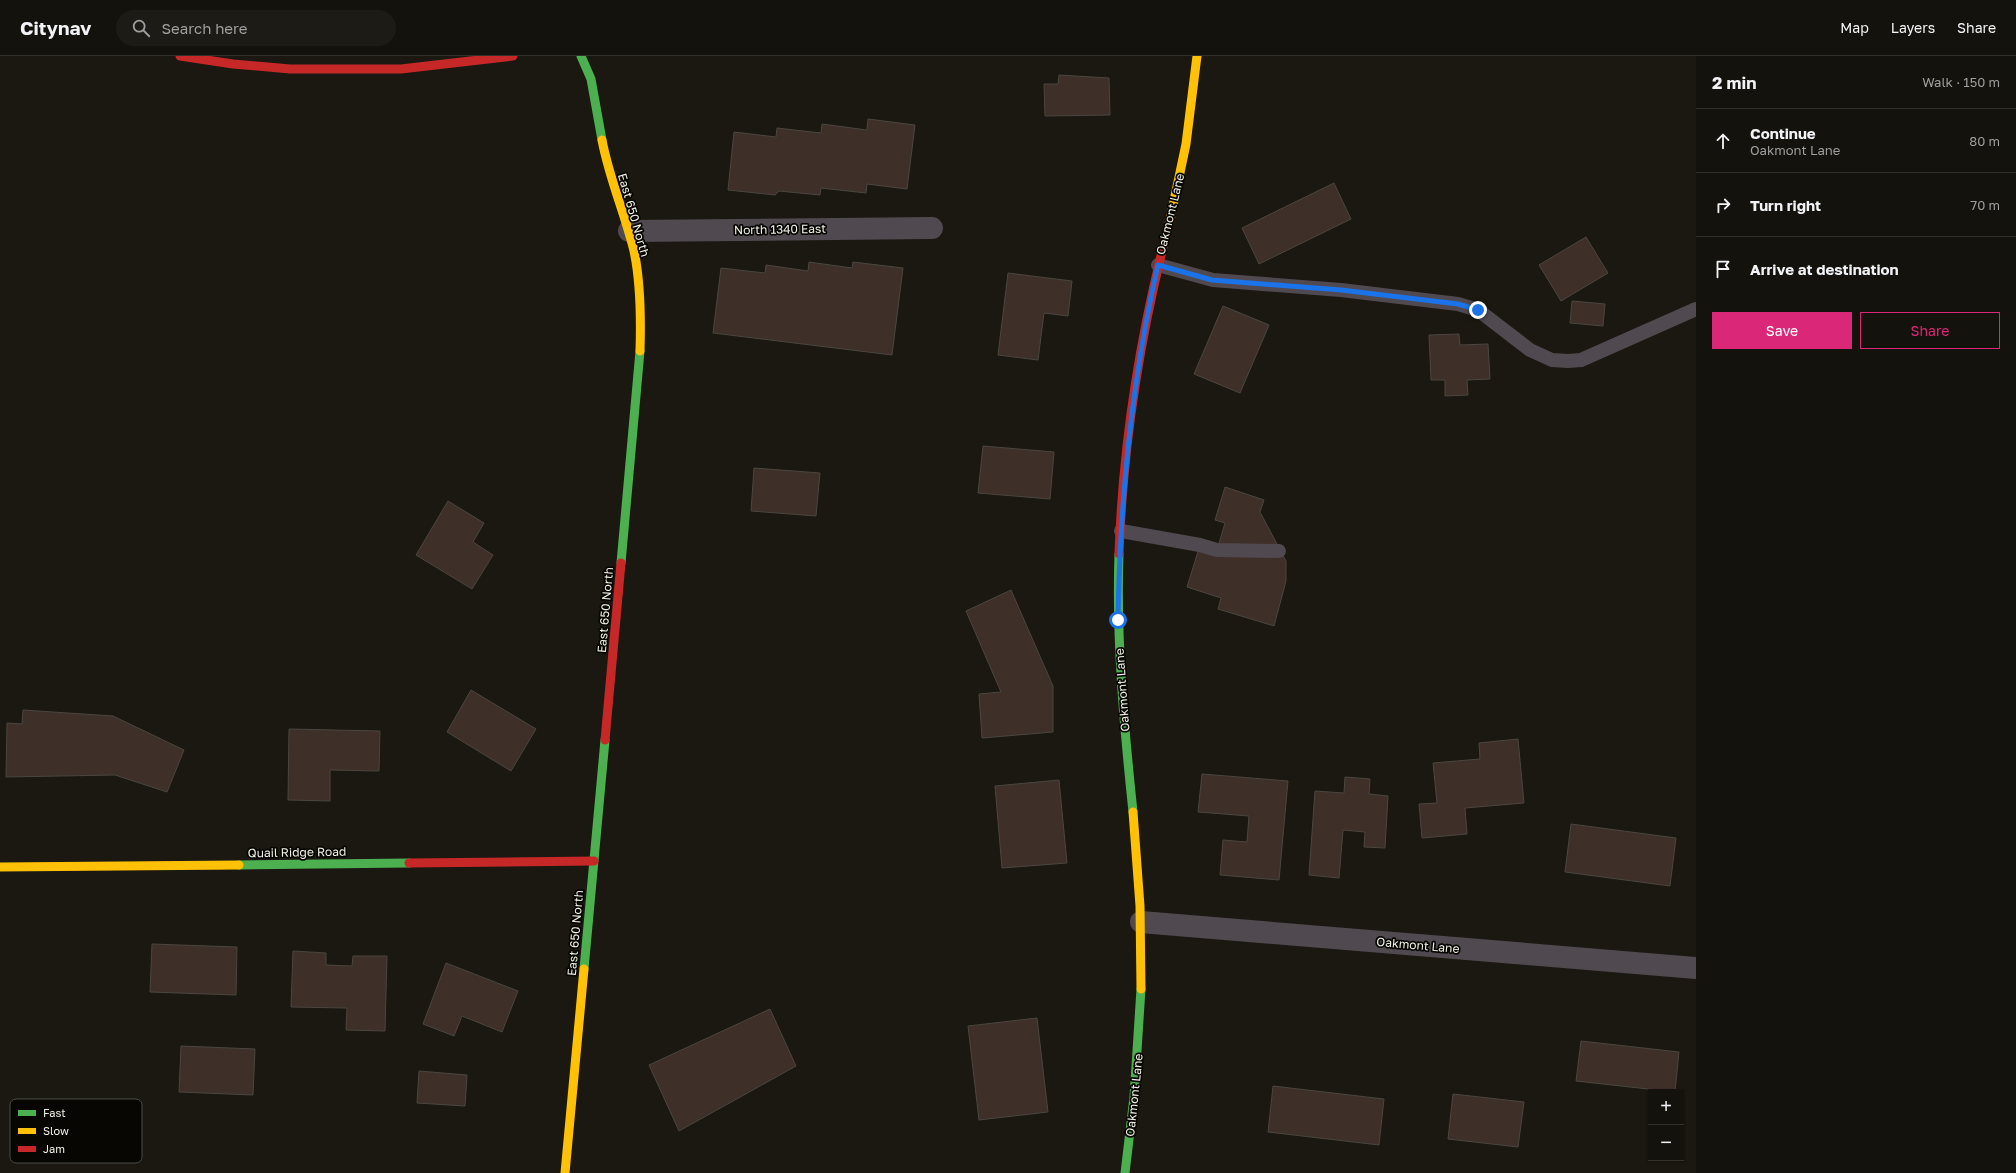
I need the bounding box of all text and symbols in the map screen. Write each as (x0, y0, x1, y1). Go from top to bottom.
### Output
search box (116, 10, 396, 46)
text: Citynav (20, 16, 92, 39)
icon: search (130, 17, 152, 39)
text: Search here (162, 19, 247, 37)
text: Map (1840, 19, 1869, 36)
text: Layers (1891, 19, 1935, 36)
text: Share (1957, 19, 1996, 36)
text: 2 min (1712, 72, 1756, 93)
text: Walk · 150 m (1922, 74, 2000, 90)
text: Continue (1750, 124, 1816, 142)
icon: ahead (1712, 130, 1734, 152)
text: 80 m (1969, 133, 2000, 149)
text: Oakmont Lane (1750, 142, 1840, 158)
street label: East 650 North (615, 171, 653, 259)
street label: Oakmont Lane (1153, 172, 1187, 256)
icon: right (1712, 194, 1734, 216)
text: Turn right (1750, 196, 1821, 214)
text: 70 m (1970, 197, 2000, 213)
street label: North 1340 East (734, 221, 826, 237)
icon: arrive (1712, 258, 1734, 280)
text: Arrive at destination (1750, 260, 1899, 278)
route end (1469, 301, 1487, 319)
button: Save (1712, 312, 1852, 349)
button: Share (1860, 312, 2000, 349)
street label: East 650 North (594, 566, 616, 654)
route start (1109, 611, 1127, 629)
street label: Oakmont Lane (1112, 648, 1132, 732)
street label: Quail Ridge Road (248, 844, 346, 860)
street label: East 650 North (564, 889, 586, 977)
street label: Oakmont Lane (1376, 934, 1460, 956)
street label: Oakmont Lane (1122, 1053, 1146, 1137)
map controls (1648, 1089, 1684, 1161)
button: + (1648, 1089, 1684, 1125)
legend (10, 1099, 142, 1163)
text: Fast (43, 1106, 66, 1119)
text: Slow (43, 1124, 69, 1137)
button: − (1648, 1125, 1684, 1161)
text: Jam (43, 1142, 65, 1155)

